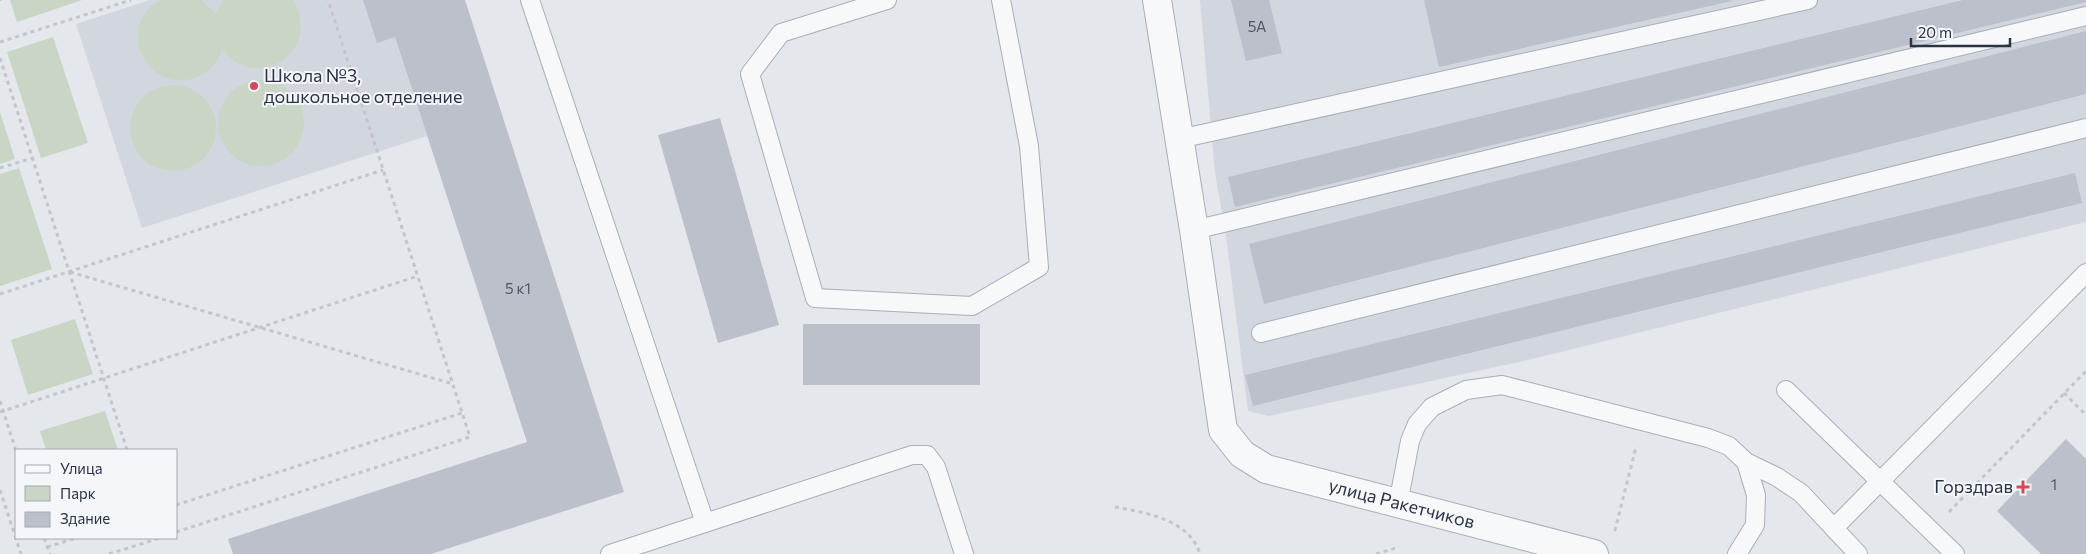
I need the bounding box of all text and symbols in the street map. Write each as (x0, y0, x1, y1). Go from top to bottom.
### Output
scale bar (1911, 15, 2010, 47)
house number: 5А (1248, 17, 1266, 35)
text: 20 m (1918, 23, 1952, 41)
place label: Школа №3, дошкольное отделение (264, 64, 462, 107)
marker: Школа №3, дошкольное отделение (248, 80, 260, 92)
house number: 5 к1 (505, 279, 531, 297)
legend (15, 449, 178, 539)
text: Улица (60, 459, 102, 477)
street label: улица Ракетчиков (1326, 474, 1477, 533)
place label: Горздрав (1934, 475, 2013, 497)
house number: 1 (2051, 475, 2057, 493)
marker: Горздрав (2017, 481, 2029, 493)
text: Парк (60, 484, 96, 502)
text: Здание (60, 509, 110, 527)

